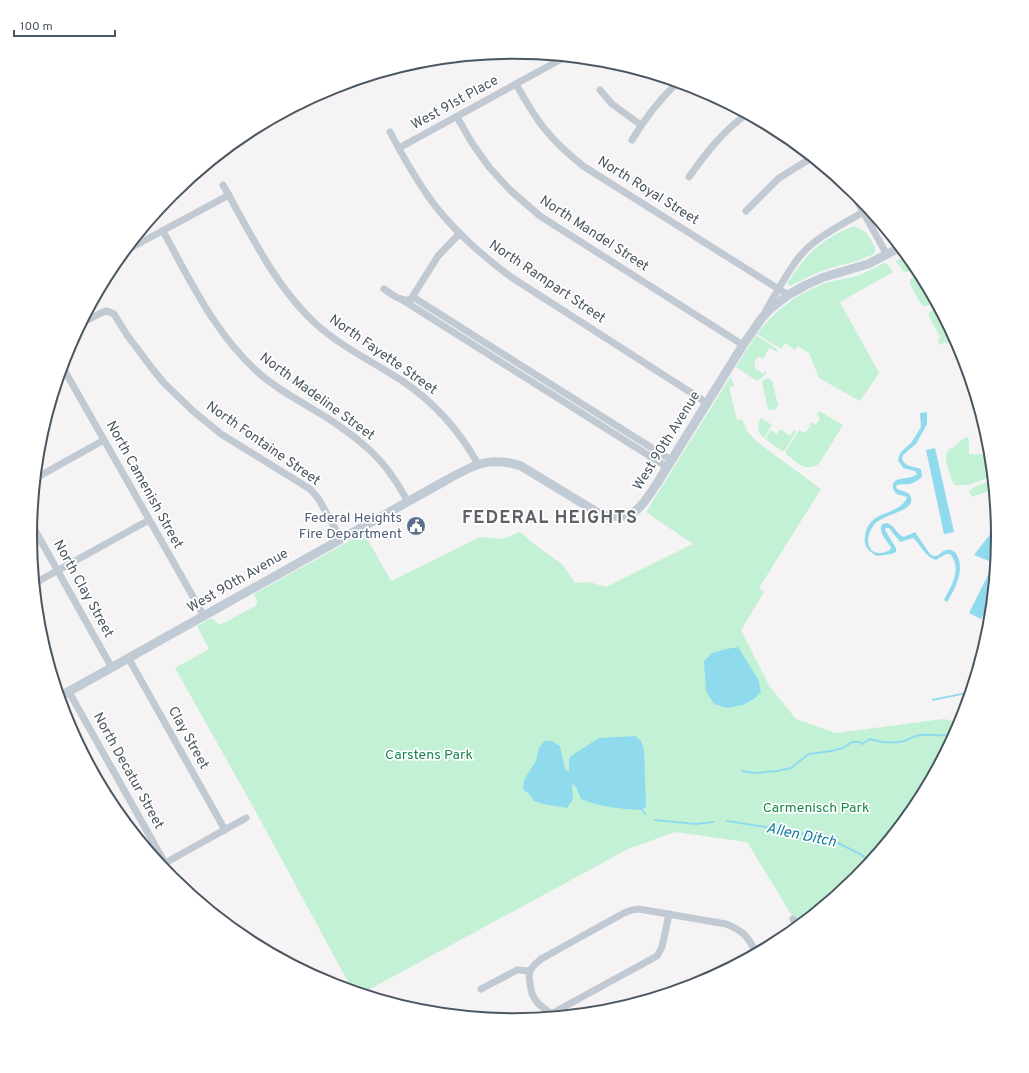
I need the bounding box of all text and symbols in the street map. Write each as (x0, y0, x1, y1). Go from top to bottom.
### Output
scale bar (14, 12, 115, 38)
text: 100 m (20, 19, 53, 35)
street label: West 91st Place (409, 72, 501, 134)
street label: North Royal Street (594, 153, 702, 229)
street label: North Mandel Street (536, 192, 652, 276)
street label: North Rampart Street (486, 237, 608, 327)
street label: North Fayette Street (326, 311, 440, 399)
street label: North Madeline Street (256, 350, 378, 444)
street label: West 90th Avenue (630, 388, 704, 494)
street label: North Fontaine Street (203, 398, 323, 490)
street label: North Camenish Street (102, 418, 186, 552)
district label: FEDERAL HEIGHTS (462, 507, 638, 530)
place label: Federal Heights Fire Department (299, 510, 402, 543)
public building icon: Federal Heights Fire Department (405, 515, 427, 537)
street label: North Clay Street (49, 537, 117, 641)
street label: West 90th Avenue (185, 545, 291, 617)
street label: Clay Street (164, 704, 212, 772)
street label: North Decatur Street (89, 710, 167, 832)
park label: Carstens Park (385, 747, 473, 764)
park label: Carmenisch Park (763, 800, 869, 817)
water label: Allen Ditch (764, 819, 838, 853)

